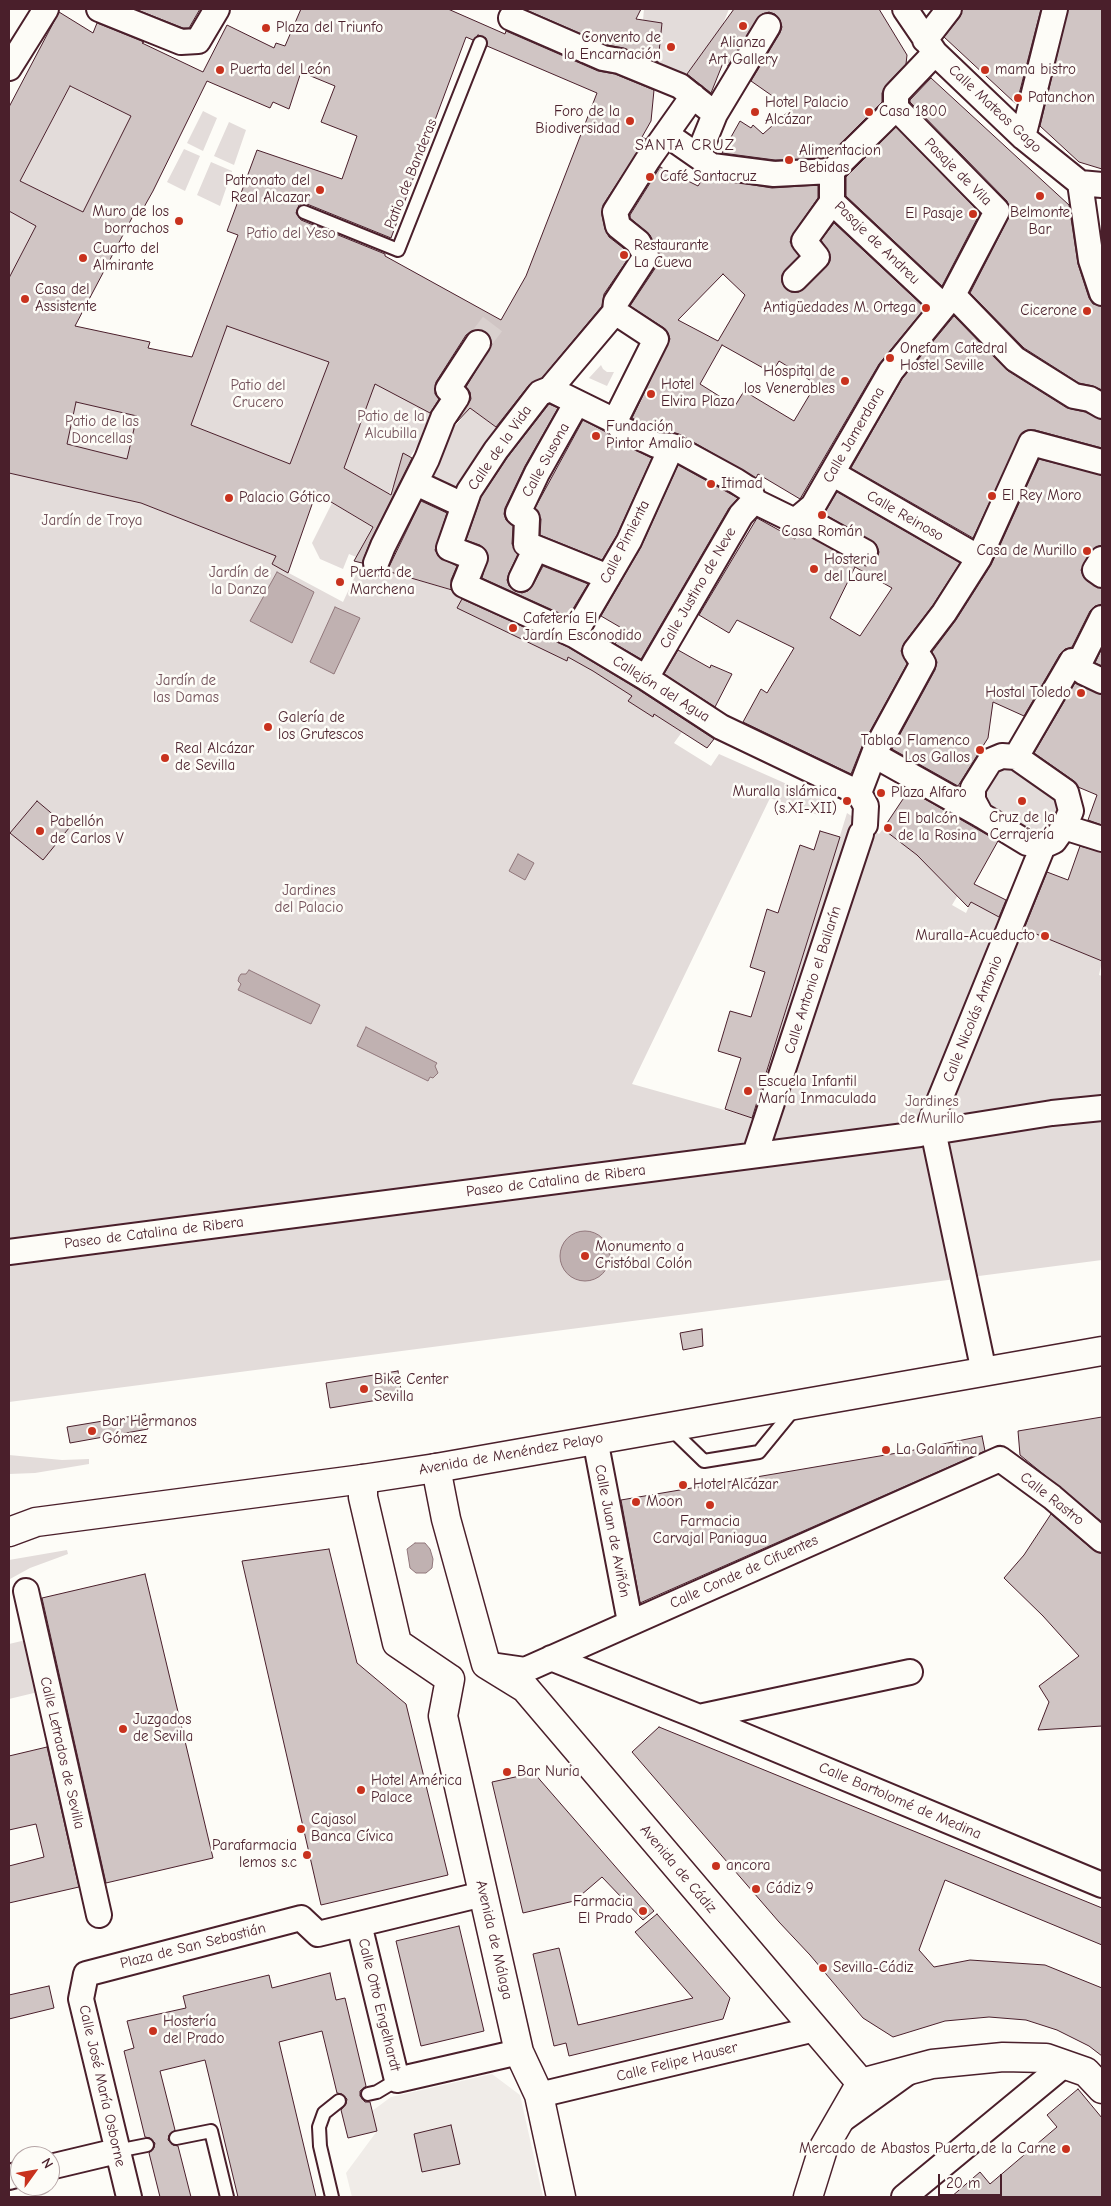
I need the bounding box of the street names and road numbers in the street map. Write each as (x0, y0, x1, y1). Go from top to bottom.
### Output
street label: Calle Mateos Gago (945, 61, 1045, 157)
street label: Patio de Banderas (381, 116, 441, 232)
street label: Pasaje de Vila (920, 134, 996, 210)
street label: Pasaje de Andreu (831, 198, 923, 288)
street label: Calle Jamerdana (819, 384, 889, 486)
street label: Calle de la Vida (464, 402, 536, 494)
street label: Calle Susona (518, 420, 574, 500)
street label: Calle Reinoso (863, 487, 947, 545)
street label: Calle Pimienta (596, 497, 654, 587)
street label: Calle Justino de Neve (656, 524, 740, 652)
street label: Callejón del Agua (609, 652, 713, 726)
street label: Calle Antonio el Bailarín (781, 904, 845, 1056)
street label: Calle Nicolás Antonio (939, 953, 1007, 1085)
street label: Paseo de Catalina de Ribera (465, 1161, 647, 1201)
street label: Paseo de Catalina de Ribera (63, 1213, 245, 1253)
street label: Avenida de Menéndez Pelayo (417, 1429, 605, 1479)
street label: Calle Juan de Aviñón (590, 1463, 634, 1599)
street label: Calle Rastro (1016, 1468, 1088, 1530)
street label: Calle Conde de Cifuentes (667, 1531, 821, 1613)
street label: Calle Letrados de Sevilla (36, 1675, 88, 1831)
street label: Calle Bartolomé de Medina (816, 1759, 984, 1843)
street label: Avenida de Cádiz (636, 1821, 720, 1917)
street label: Avenida de Málaga (471, 1878, 517, 2002)
street label: Plaza de San Sebastián (118, 1919, 268, 1973)
street label: Calle Otto Engelhardt (354, 1937, 404, 2073)
street label: Calle José María Osborne (75, 2003, 129, 2169)
street label: Calle Felipe Hauser (614, 2038, 740, 2086)

